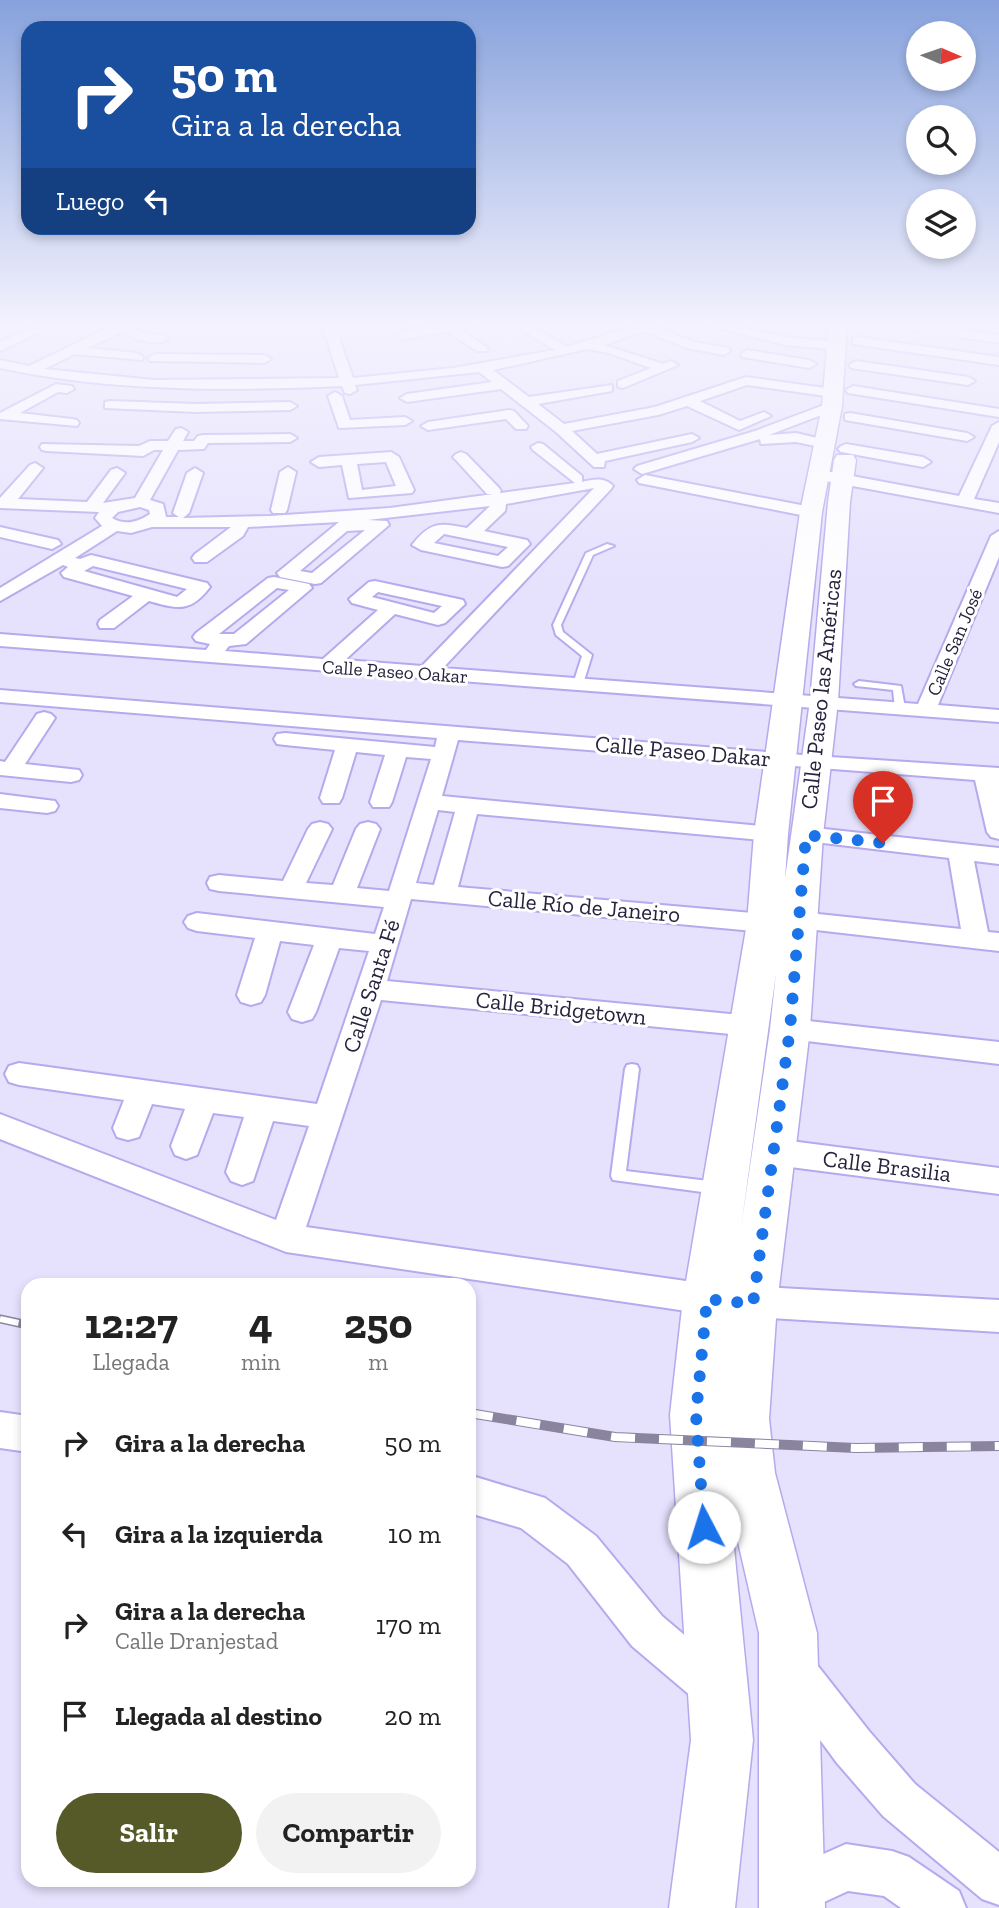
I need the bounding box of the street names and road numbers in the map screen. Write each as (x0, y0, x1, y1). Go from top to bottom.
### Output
street label: Calle Paseo las Américas (794, 567, 848, 811)
street label: Calle San José (922, 585, 987, 699)
street label: Calle Paseo Oakar (321, 655, 469, 688)
street label: Calle Paseo Dakar (594, 729, 772, 773)
street label: Calle Río de Janeiro (487, 884, 681, 928)
street label: Calle Santa Fé (336, 916, 406, 1056)
street label: Calle Bridgetown (474, 985, 648, 1031)
street label: Calle Brasilia (821, 1144, 953, 1188)

